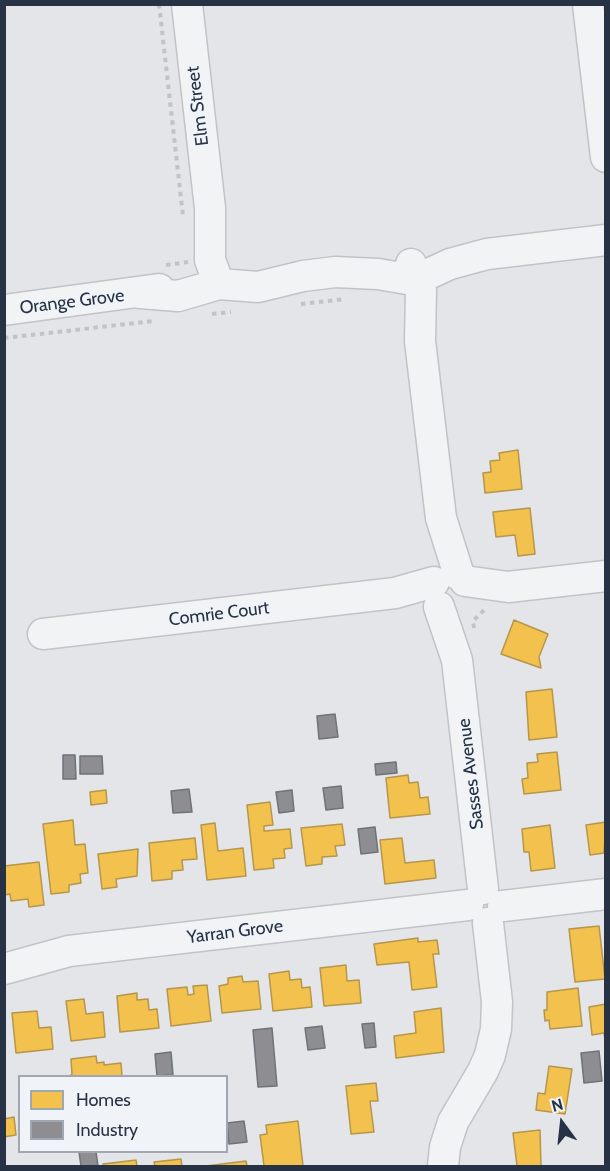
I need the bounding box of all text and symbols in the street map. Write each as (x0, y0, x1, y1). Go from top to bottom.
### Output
street label: Elm Street (182, 65, 214, 147)
street label: Orange Grove (18, 285, 126, 319)
street label: Comrie Court (167, 597, 271, 631)
street label: Sasses Avenue (453, 717, 489, 831)
street label: Yarran Grove (186, 915, 284, 949)
legend (18, 1075, 228, 1153)
text: Homes (76, 1089, 131, 1111)
north arrow (532, 1093, 592, 1153)
text: N (549, 1094, 565, 1116)
text: Industry (76, 1119, 138, 1141)

